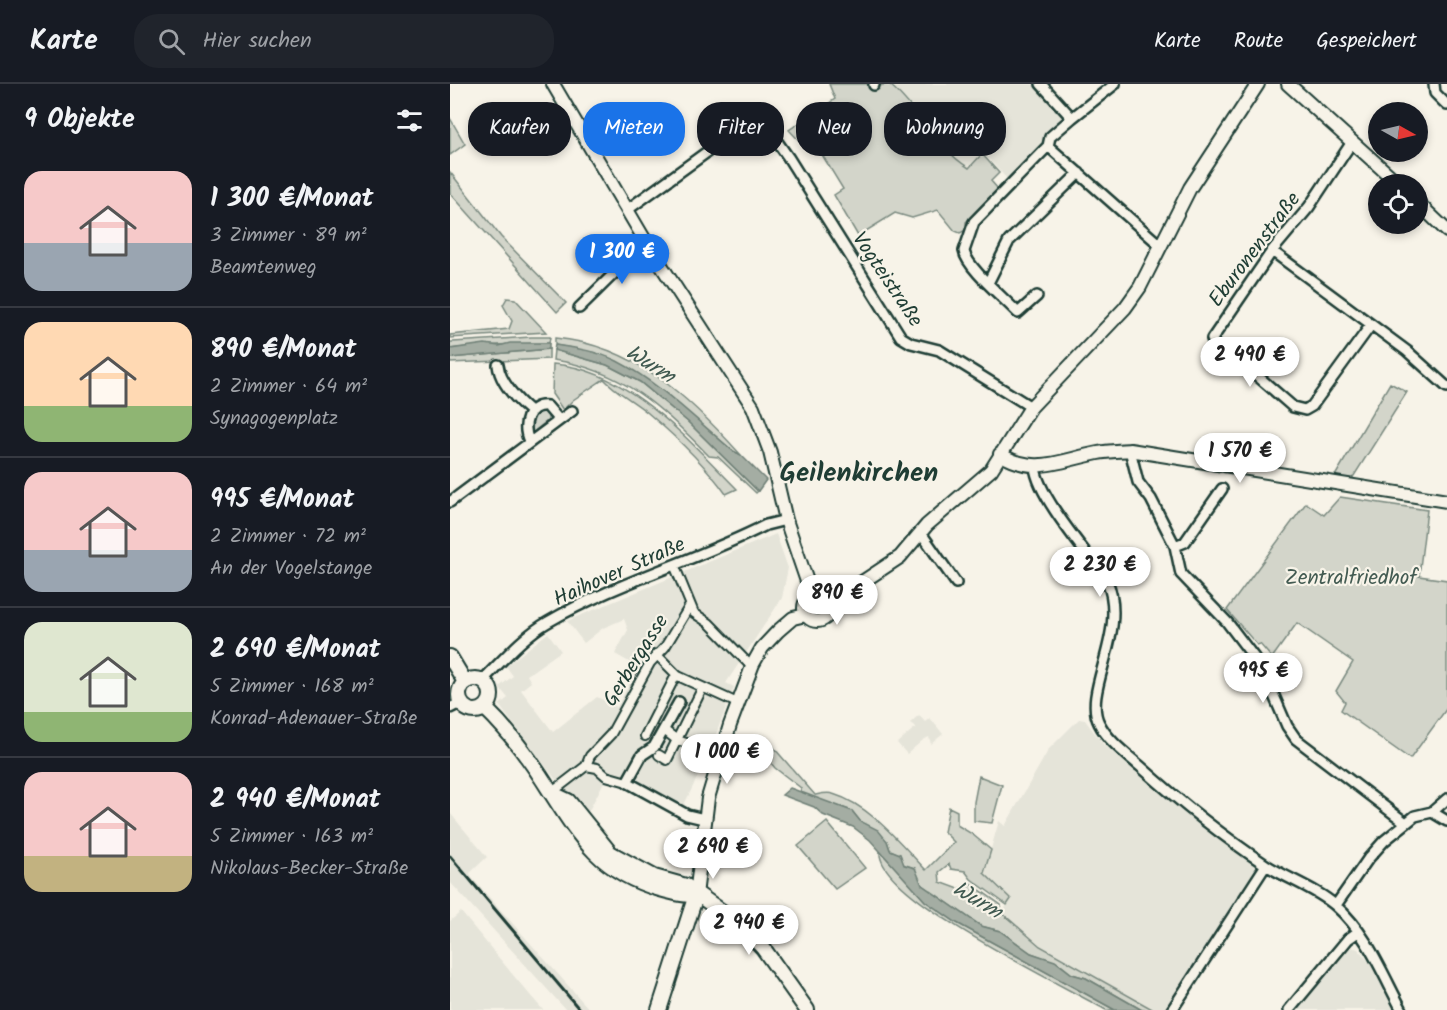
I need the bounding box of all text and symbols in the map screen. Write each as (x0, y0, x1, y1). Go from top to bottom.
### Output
search box (134, 14, 554, 68)
text: Karte (30, 19, 98, 64)
text: Hier suchen (203, 24, 312, 59)
icon: search (155, 25, 188, 58)
text: Karte (1154, 25, 1201, 58)
text: Route (1234, 25, 1283, 58)
text: Gespeichert (1316, 25, 1417, 58)
text: 9 Objekte (24, 99, 135, 141)
chip: Kaufen (468, 102, 571, 156)
chip: Mieten (583, 102, 685, 156)
chip: Filter (697, 102, 784, 156)
chip: Neu (796, 102, 872, 156)
chip: Wohnung (884, 102, 1006, 156)
north arrow (1368, 102, 1428, 162)
map controls (1368, 102, 1428, 234)
icon: filters (393, 104, 426, 137)
button: locate (1368, 174, 1428, 234)
text: 1 300 €/Monat (210, 178, 374, 220)
street label: Eburonenstraße (1201, 185, 1310, 315)
icon: home (72, 195, 144, 267)
text: 3 Zimmer · 89 m² (210, 220, 367, 252)
street label: Vogteistraße (843, 225, 931, 335)
pin: 1 300 € (567, 234, 677, 285)
text: 1 300 € (589, 237, 655, 269)
text: Beamtenweg (210, 252, 316, 284)
text: 890 €/Monat (210, 329, 357, 371)
water label: Wurm (618, 336, 683, 395)
pin: 2 490 € (1195, 337, 1305, 388)
text: 2 490 € (1214, 340, 1286, 372)
icon: home (72, 346, 144, 418)
text: 2 Zimmer · 64 m² (210, 371, 367, 403)
text: Synagogenplatz (210, 403, 338, 435)
pin: 1 570 € (1185, 433, 1295, 484)
text: 1 570 € (1208, 436, 1272, 468)
district label: Geilenkirchen (780, 452, 938, 495)
text: 995 €/Monat (210, 479, 354, 521)
icon: home (72, 496, 144, 568)
text: 2 Zimmer · 72 m² (210, 521, 366, 553)
street label: Haihover Straße (548, 528, 691, 616)
pin: 2 230 € (1045, 547, 1155, 598)
text: 2 230 € (1064, 550, 1136, 582)
text: An der Vogelstange (210, 553, 372, 585)
park label: Zentralfriedhof (1285, 562, 1419, 595)
pin: 890 € (795, 575, 879, 626)
text: 890 € (811, 578, 863, 610)
street label: Gerbergasse (595, 608, 678, 714)
text: 2 690 €/Monat (210, 629, 380, 671)
icon: home (72, 646, 144, 718)
pin: 995 € (1221, 653, 1305, 704)
text: 995 € (1238, 656, 1288, 688)
text: 5 Zimmer · 168 m² (210, 671, 374, 703)
text: Konrad-Adenauer-Straße (210, 703, 417, 735)
pin: 1 000 € (672, 734, 782, 785)
text: 1 000 € (695, 737, 759, 769)
text: 2 940 €/Monat (210, 779, 381, 821)
icon: home (72, 796, 144, 868)
text: 5 Zimmer · 163 m² (210, 821, 373, 853)
pin: 2 690 € (658, 829, 768, 880)
text: 2 690 € (678, 832, 748, 864)
text: Nikolaus-Becker-Straße (210, 853, 408, 885)
water label: Wurm (945, 873, 1010, 930)
pin: 2 940 € (694, 905, 804, 956)
text: 2 940 € (713, 908, 785, 940)

